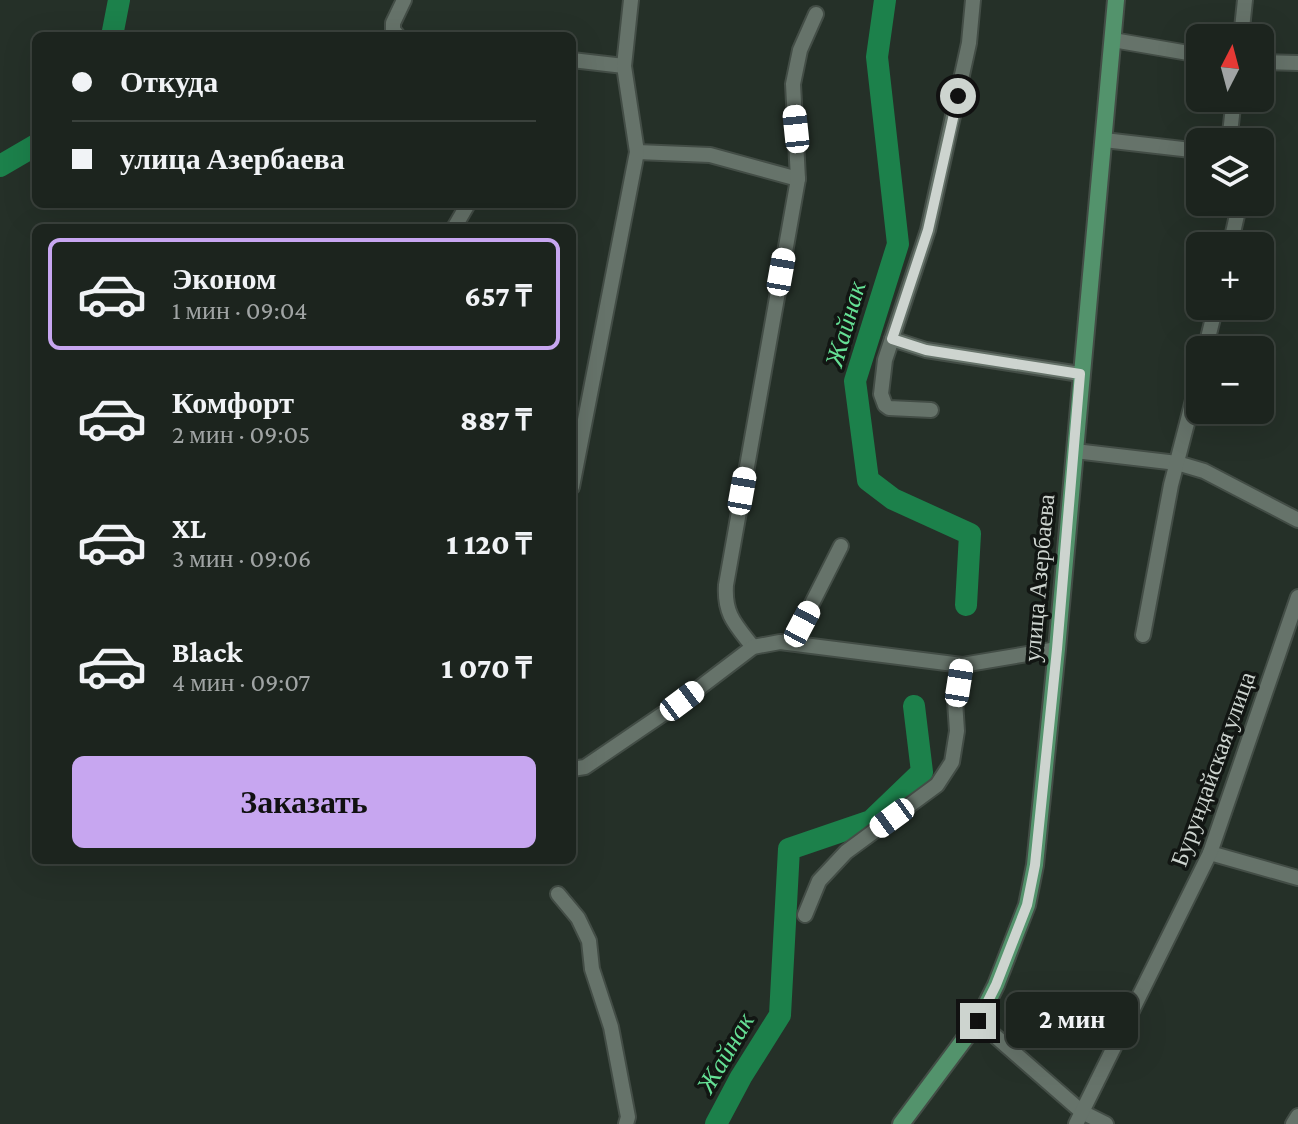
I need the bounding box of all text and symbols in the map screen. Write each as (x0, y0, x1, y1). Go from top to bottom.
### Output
north arrow (1186, 24, 1274, 112)
map controls (1186, 24, 1274, 424)
text: Откуда (120, 65, 218, 98)
route start (940, 78, 976, 114)
car (782, 104, 810, 154)
button: layers (1186, 128, 1274, 216)
text: улица Азербаева (120, 142, 345, 175)
button: + (1186, 232, 1274, 320)
car (765, 246, 797, 298)
icon: car (76, 258, 148, 330)
text: Эконом (172, 262, 276, 295)
water label: Жайнак (819, 277, 872, 371)
text: 657 ₸ (464, 279, 532, 312)
text: 1 мин · 09:04 (172, 296, 308, 325)
button: − (1186, 336, 1274, 424)
icon: car (76, 382, 148, 454)
text: Комфорт (172, 386, 294, 419)
text: 887 ₸ (460, 403, 532, 436)
text: 2 мин · 09:05 (172, 420, 310, 449)
car (726, 465, 758, 517)
street label: улица Азербаева (1018, 493, 1059, 663)
icon: car (76, 506, 148, 578)
text: XL (172, 511, 206, 544)
text: 1 120 ₸ (446, 527, 532, 560)
text: 3 мин · 09:06 (172, 544, 311, 573)
car (780, 597, 824, 651)
icon: car (76, 630, 148, 702)
text: Black (172, 635, 243, 668)
text: 1 070 ₸ (441, 651, 532, 684)
car (943, 657, 975, 709)
text: 4 мин · 09:07 (172, 668, 310, 697)
street label: Бурундайская улица (1165, 668, 1260, 870)
car (656, 677, 708, 725)
button: Заказать (72, 756, 536, 848)
car (866, 794, 918, 842)
callout: 2 мин (1006, 993, 1138, 1049)
route end (960, 1003, 996, 1039)
text: 2 мин (1039, 1005, 1105, 1034)
water label: Жайнак (690, 1007, 760, 1099)

